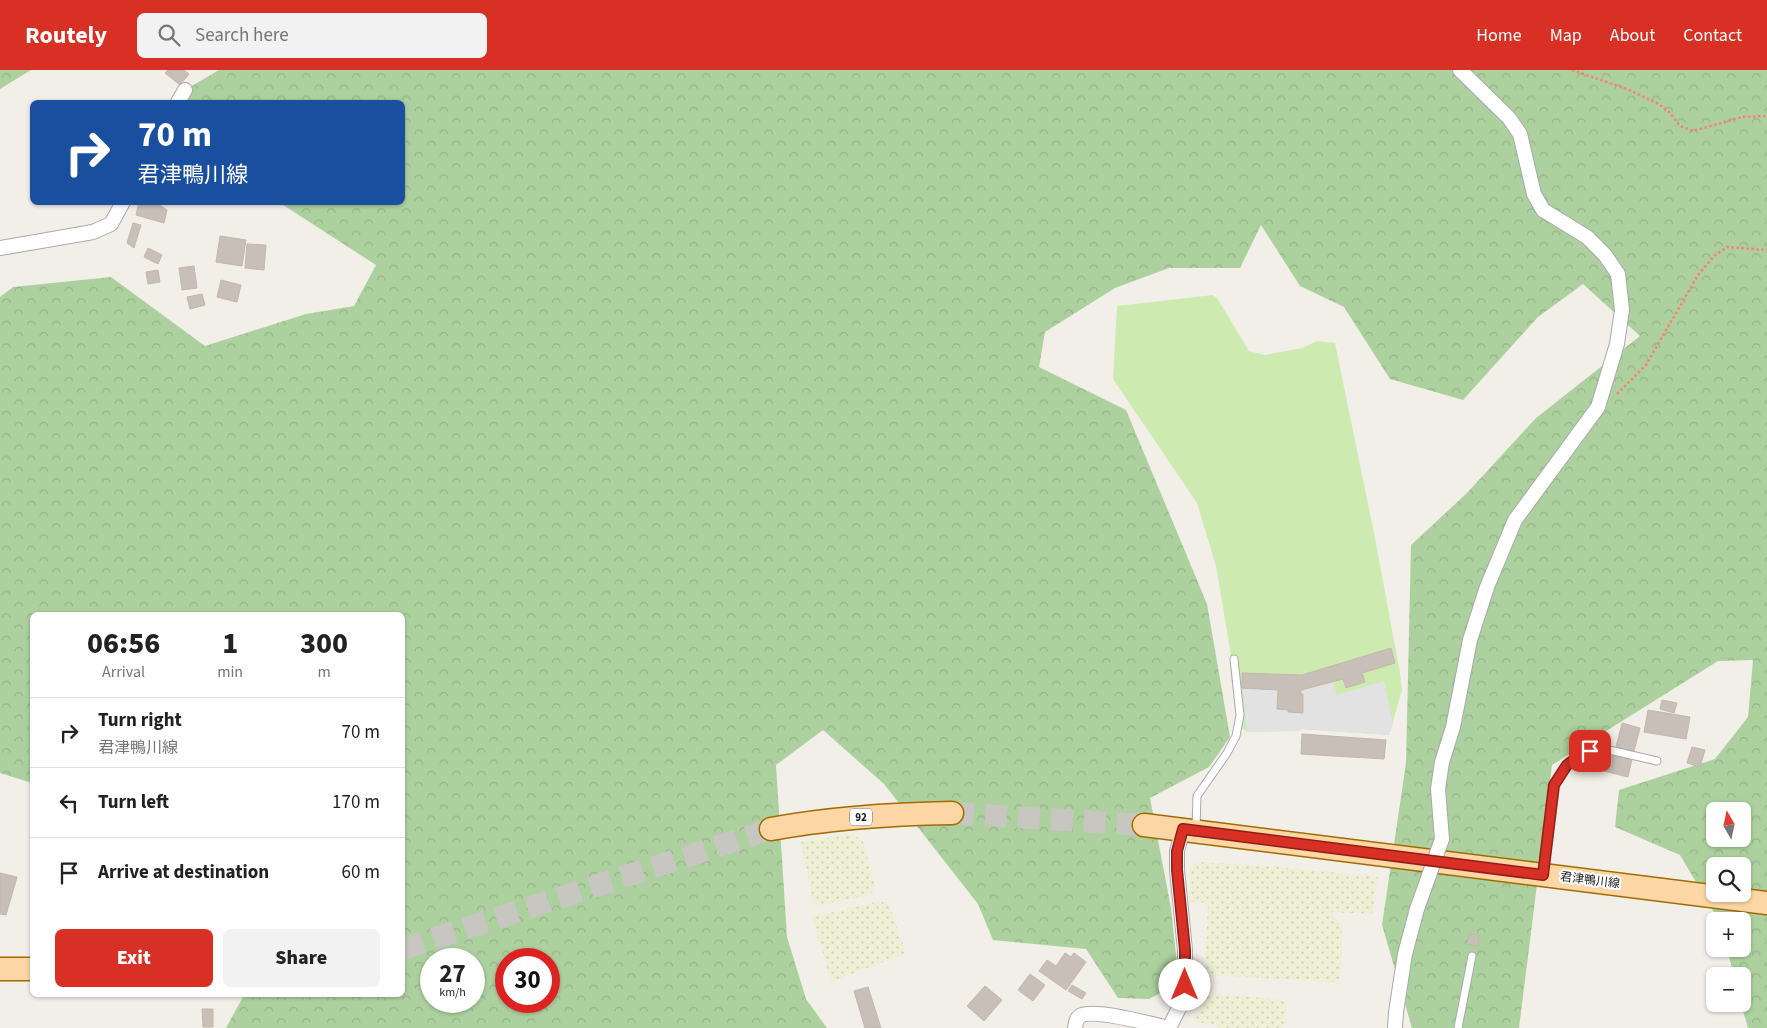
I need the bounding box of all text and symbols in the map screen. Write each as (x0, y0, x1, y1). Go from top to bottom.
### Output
search box (137, 13, 487, 58)
text: Routely (25, 18, 107, 53)
icon: search (155, 21, 183, 49)
text: Search here (195, 22, 289, 49)
text: Home (1476, 23, 1522, 48)
text: Map (1550, 23, 1582, 48)
text: About (1610, 23, 1655, 48)
text: Contact (1683, 23, 1742, 48)
text: 70 m (138, 110, 212, 160)
icon: right (55, 120, 120, 185)
text: 君津鴨川線 (138, 159, 248, 191)
text: 06:56 (87, 622, 160, 665)
text: 1 (222, 622, 238, 665)
text: 300 (300, 622, 348, 665)
text: Arrival (102, 661, 145, 683)
text: min (217, 661, 243, 683)
text: m (317, 661, 331, 683)
text: Turn right (98, 707, 182, 734)
icon: right (55, 719, 83, 747)
text: 70 m (342, 719, 380, 746)
pin (1569, 730, 1611, 772)
text: 君津鴨川線 (98, 737, 178, 759)
icon: arrive (1576, 737, 1604, 765)
icon: left (55, 789, 83, 817)
text: Turn left (98, 789, 169, 816)
text: 170 m (332, 789, 380, 816)
north arrow (1706, 802, 1751, 848)
map controls (1706, 802, 1751, 1012)
road number: 92 (850, 809, 872, 826)
button: search (1706, 857, 1751, 902)
icon: arrive (55, 859, 83, 887)
text: Arrive at destination (98, 859, 269, 886)
text: 60 m (342, 859, 380, 886)
street label: 君津鴨川線 (1559, 868, 1621, 893)
button: + (1706, 912, 1751, 957)
button: Exit (55, 929, 213, 987)
button: Share (223, 929, 380, 987)
speed limit sign: 30 (495, 948, 560, 1013)
text: 27 (439, 956, 466, 992)
position arrow (1158, 958, 1210, 1010)
button: − (1706, 967, 1751, 1012)
text: km/h (439, 984, 466, 1001)

